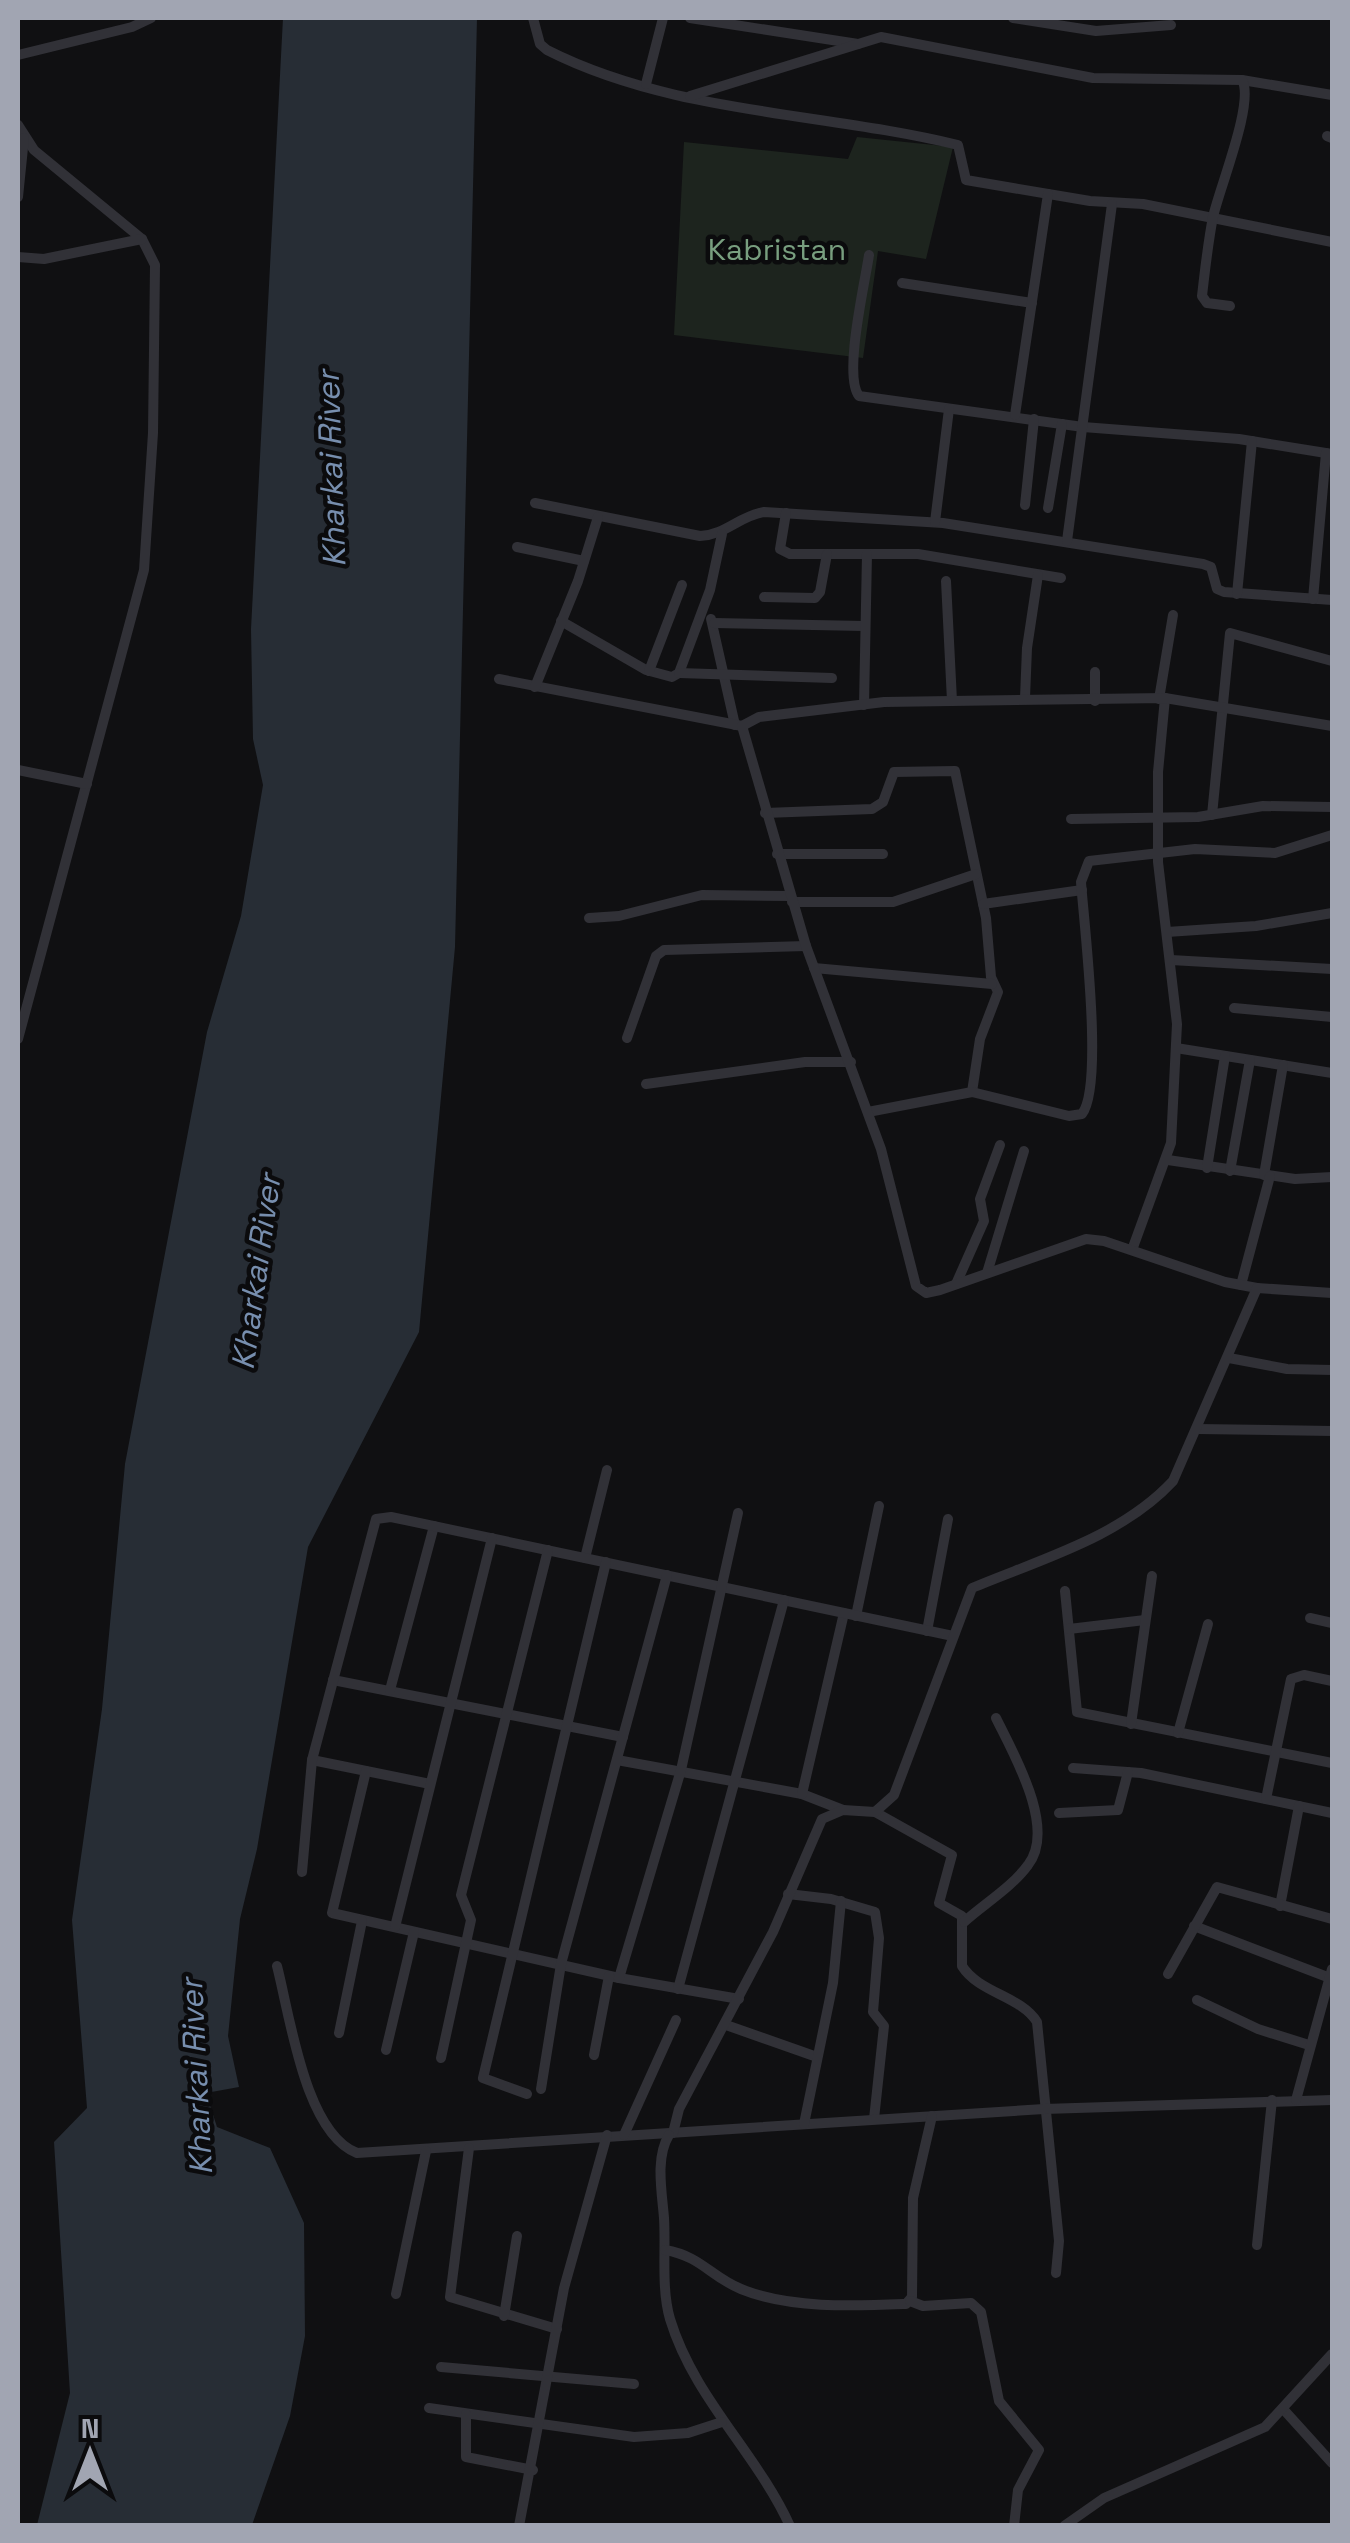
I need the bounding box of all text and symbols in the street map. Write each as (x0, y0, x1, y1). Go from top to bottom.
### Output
park label: Kabristan (708, 230, 846, 269)
water label: Kharkai River (307, 367, 354, 568)
water label: Kharkai River (223, 1169, 290, 1372)
water label: Kharkai River (171, 1975, 221, 2176)
north arrow (40, 2403, 140, 2503)
text: N (81, 2410, 99, 2446)

